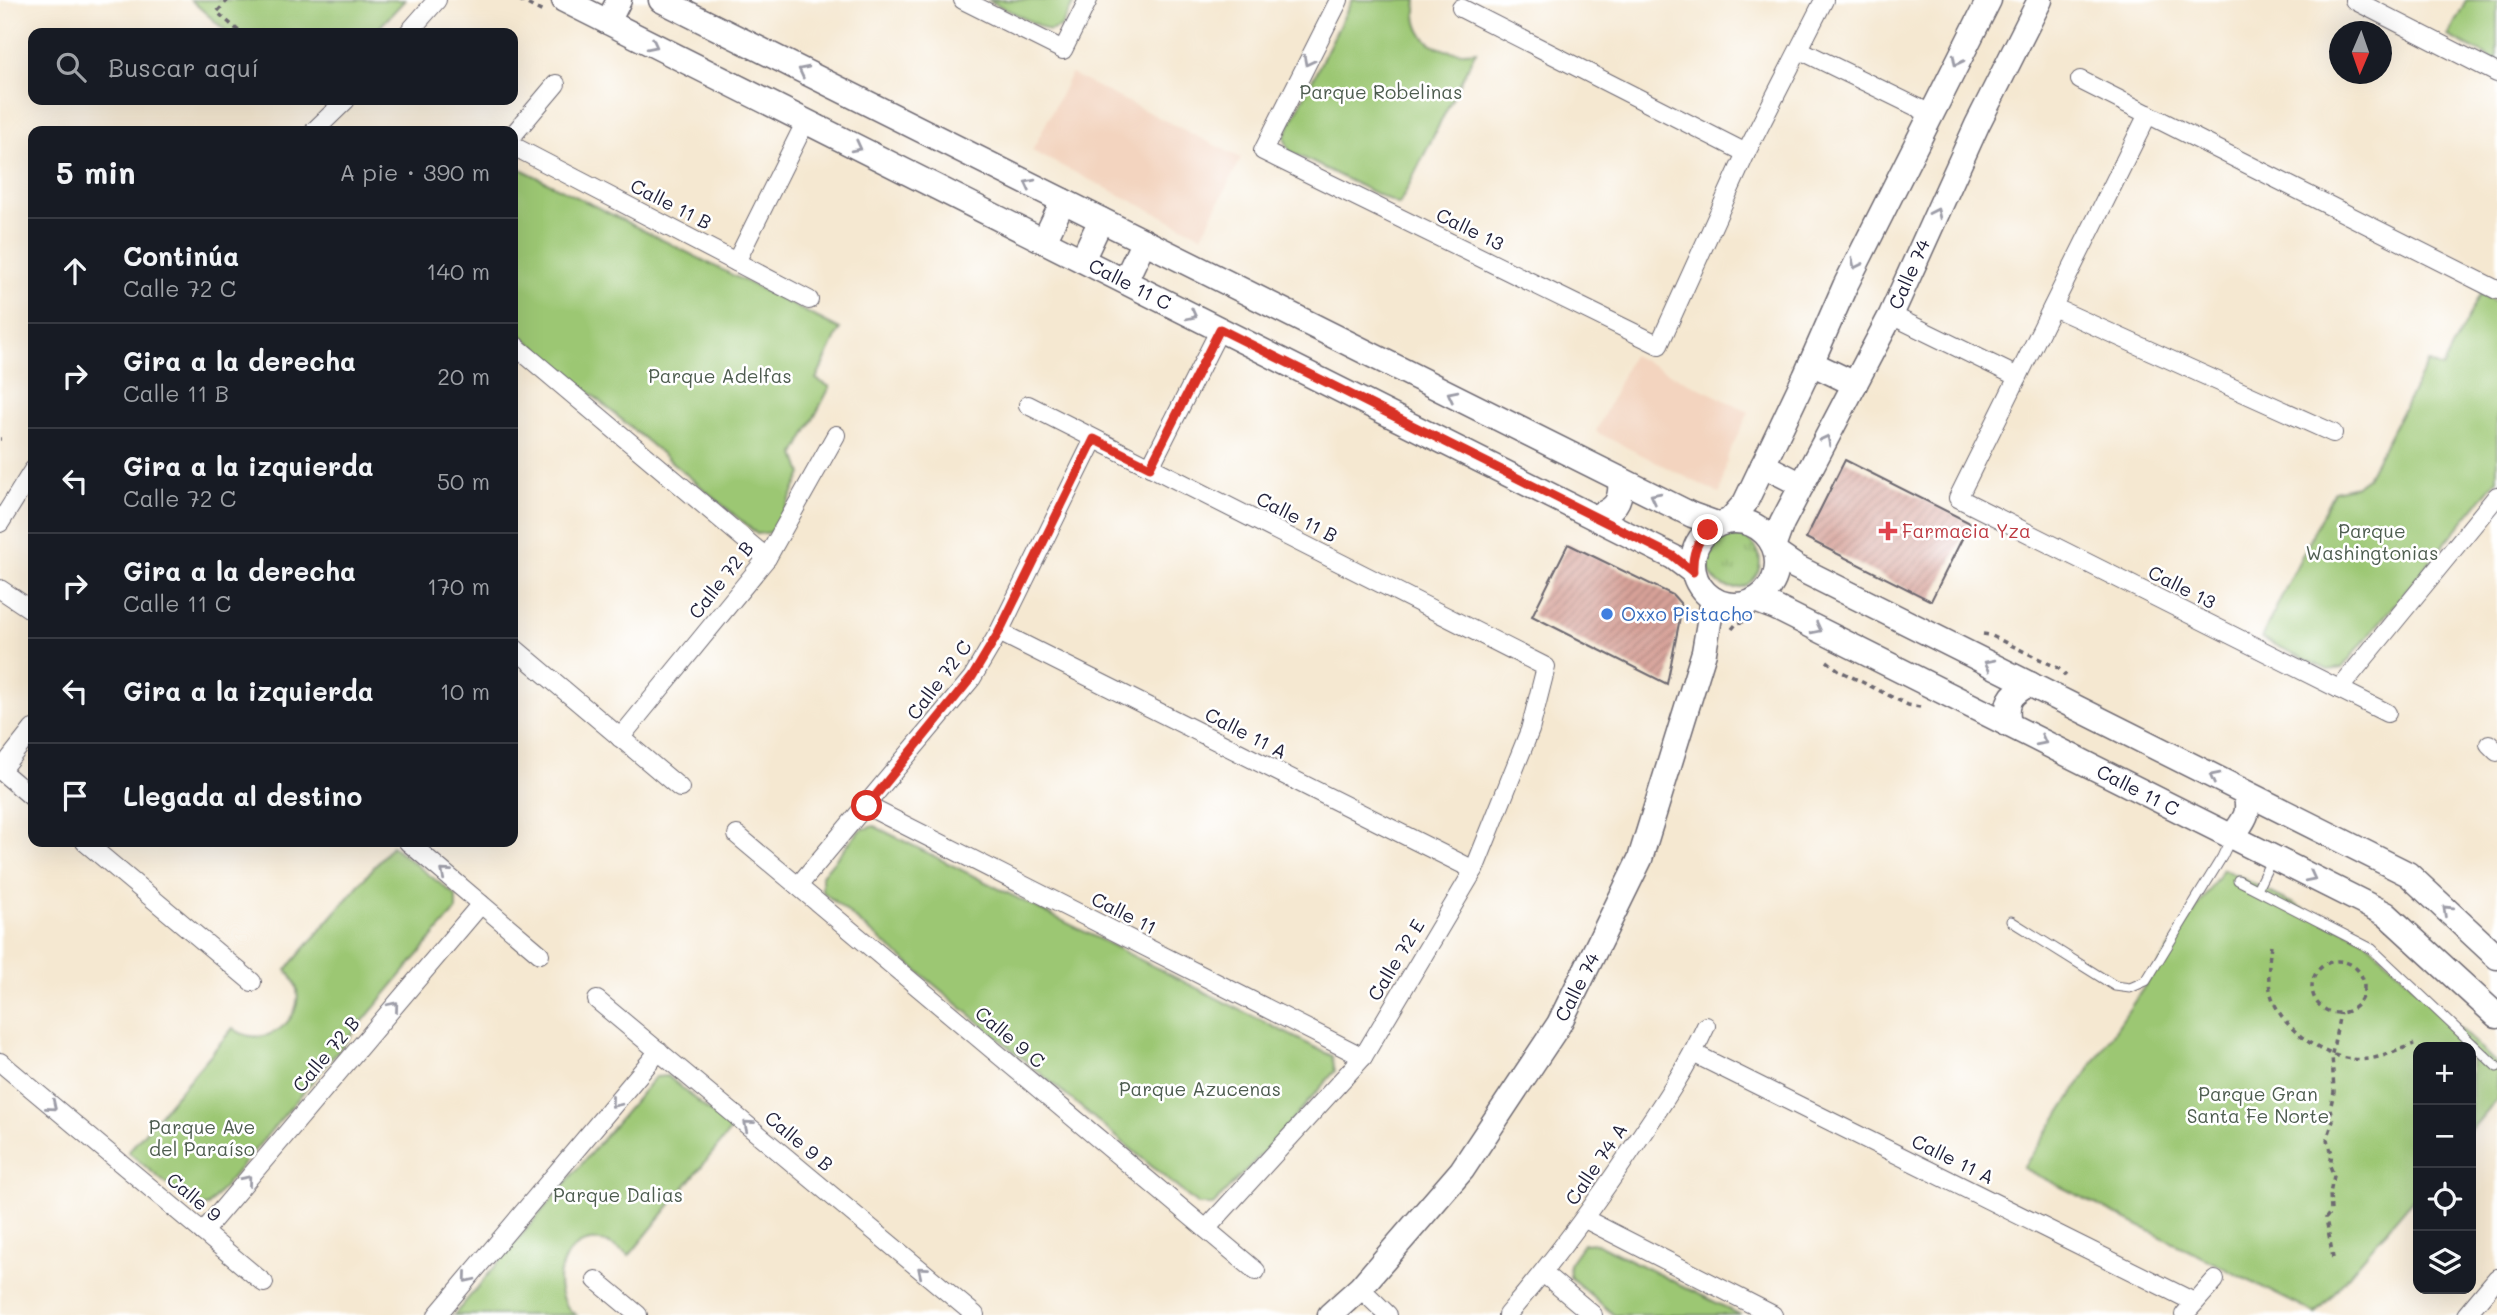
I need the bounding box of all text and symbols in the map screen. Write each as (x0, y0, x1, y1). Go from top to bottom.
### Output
north arrow (2329, 21, 2392, 84)
search box (28, 28, 518, 105)
one-way arrow (646, 36, 658, 50)
icon: search (52, 48, 90, 86)
text: Buscar aquí (108, 50, 259, 84)
one-way arrow (1303, 54, 1317, 66)
one-way arrow (1952, 54, 1966, 66)
one-way arrow (798, 66, 810, 80)
park label: Parque Robelinas (1300, 79, 1462, 104)
one-way arrow (850, 138, 862, 152)
text: 5 min (56, 152, 136, 192)
text: A pie · 390 m (340, 157, 490, 187)
street label: Calle 11 B (627, 173, 716, 235)
one-way arrow (1024, 179, 1036, 193)
street label: Calle 13 (1432, 201, 1508, 256)
one-way arrow (1928, 208, 1942, 221)
street label: Calle 74 (1882, 235, 1935, 313)
text: Continúa (123, 239, 239, 273)
icon: ahead (56, 252, 94, 290)
street label: Calle 11 C (1085, 252, 1176, 315)
text: 140 m (426, 256, 490, 286)
one-way arrow (1850, 257, 1864, 269)
text: Calle 72 C (123, 273, 236, 303)
one-way arrow (1184, 306, 1197, 320)
text: Gira a la derecha (123, 344, 356, 378)
icon: right (56, 357, 94, 395)
text: 20 m (437, 361, 490, 391)
park label: Parque Adelfas (648, 363, 792, 388)
text: Calle 11 B (123, 378, 229, 408)
one-way arrow (1446, 390, 1459, 404)
one-way arrow (1817, 435, 1831, 447)
text: Gira a la izquierda (123, 449, 374, 483)
icon: left (56, 462, 94, 500)
text: 50 m (437, 466, 490, 496)
text: Calle 72 C (123, 483, 236, 513)
street label: Calle 11 B (1253, 486, 1342, 548)
one-way arrow (1650, 491, 1662, 505)
route end (1692, 514, 1723, 545)
place label: Farmacia Yza (1902, 518, 2031, 543)
park label: Parque Washingtonias (2306, 518, 2438, 565)
marker: Farmacia Yza (1880, 523, 1896, 539)
street label: Calle 72 B (682, 536, 759, 624)
text: Gira a la derecha (123, 554, 356, 588)
street label: Calle 13 (2144, 559, 2220, 614)
icon: right (56, 567, 94, 605)
text: 170 m (427, 571, 490, 601)
text: Calle 11 C (123, 588, 231, 618)
place label: Oxxo Pistacho (1621, 601, 1753, 626)
marker: Oxxo Pistacho (1599, 606, 1615, 622)
one-way arrow (1810, 620, 1822, 634)
street label: Calle 72 C (900, 635, 977, 725)
one-way arrow (1984, 659, 1996, 673)
icon: left (56, 672, 94, 710)
text: Gira a la izquierda (123, 674, 374, 708)
text: 10 m (440, 676, 490, 706)
street label: Calle 11 A (1201, 701, 1292, 764)
one-way arrow (2035, 733, 2047, 747)
street label: Calle 11 C (2093, 758, 2184, 821)
one-way arrow (2209, 772, 2221, 786)
icon: arrive (56, 777, 94, 815)
text: Llegada al destino (123, 779, 362, 813)
route start (851, 790, 882, 821)
one-way arrow (2304, 868, 2316, 882)
one-way arrow (440, 869, 453, 881)
street label: Calle 11 (1087, 886, 1161, 940)
one-way arrow (2442, 906, 2455, 919)
street label: Calle 72 E (1361, 914, 1430, 1005)
street label: Calle 74 (1549, 948, 1605, 1026)
street label: Calle 9 C (970, 1000, 1050, 1073)
one-way arrow (386, 1002, 398, 1015)
street label: Calle 72 B (287, 1010, 365, 1097)
map controls (2413, 1042, 2476, 1294)
button: + (2413, 1042, 2476, 1105)
park label: Parque Azucenas (1119, 1076, 1281, 1101)
park label: Parque Gran Santa Fe Norte (2187, 1081, 2329, 1128)
one-way arrow (611, 1095, 623, 1108)
one-way arrow (44, 1098, 57, 1110)
street label: Calle 9 B (760, 1105, 839, 1177)
button: − (2413, 1105, 2476, 1168)
park label: Parque Ave del Paraíso (149, 1114, 255, 1161)
street label: Calle 74 A (1559, 1118, 1632, 1210)
one-way arrow (743, 1121, 755, 1134)
street label: Calle 11 A (1908, 1128, 1999, 1189)
street label: Calle 9 (162, 1166, 227, 1227)
button: locate (2413, 1168, 2476, 1231)
one-way arrow (239, 1175, 251, 1188)
park label: Parque Dalias (553, 1182, 683, 1207)
button: layers (2413, 1231, 2476, 1294)
one-way arrow (918, 1267, 931, 1279)
one-way arrow (464, 1269, 476, 1282)

